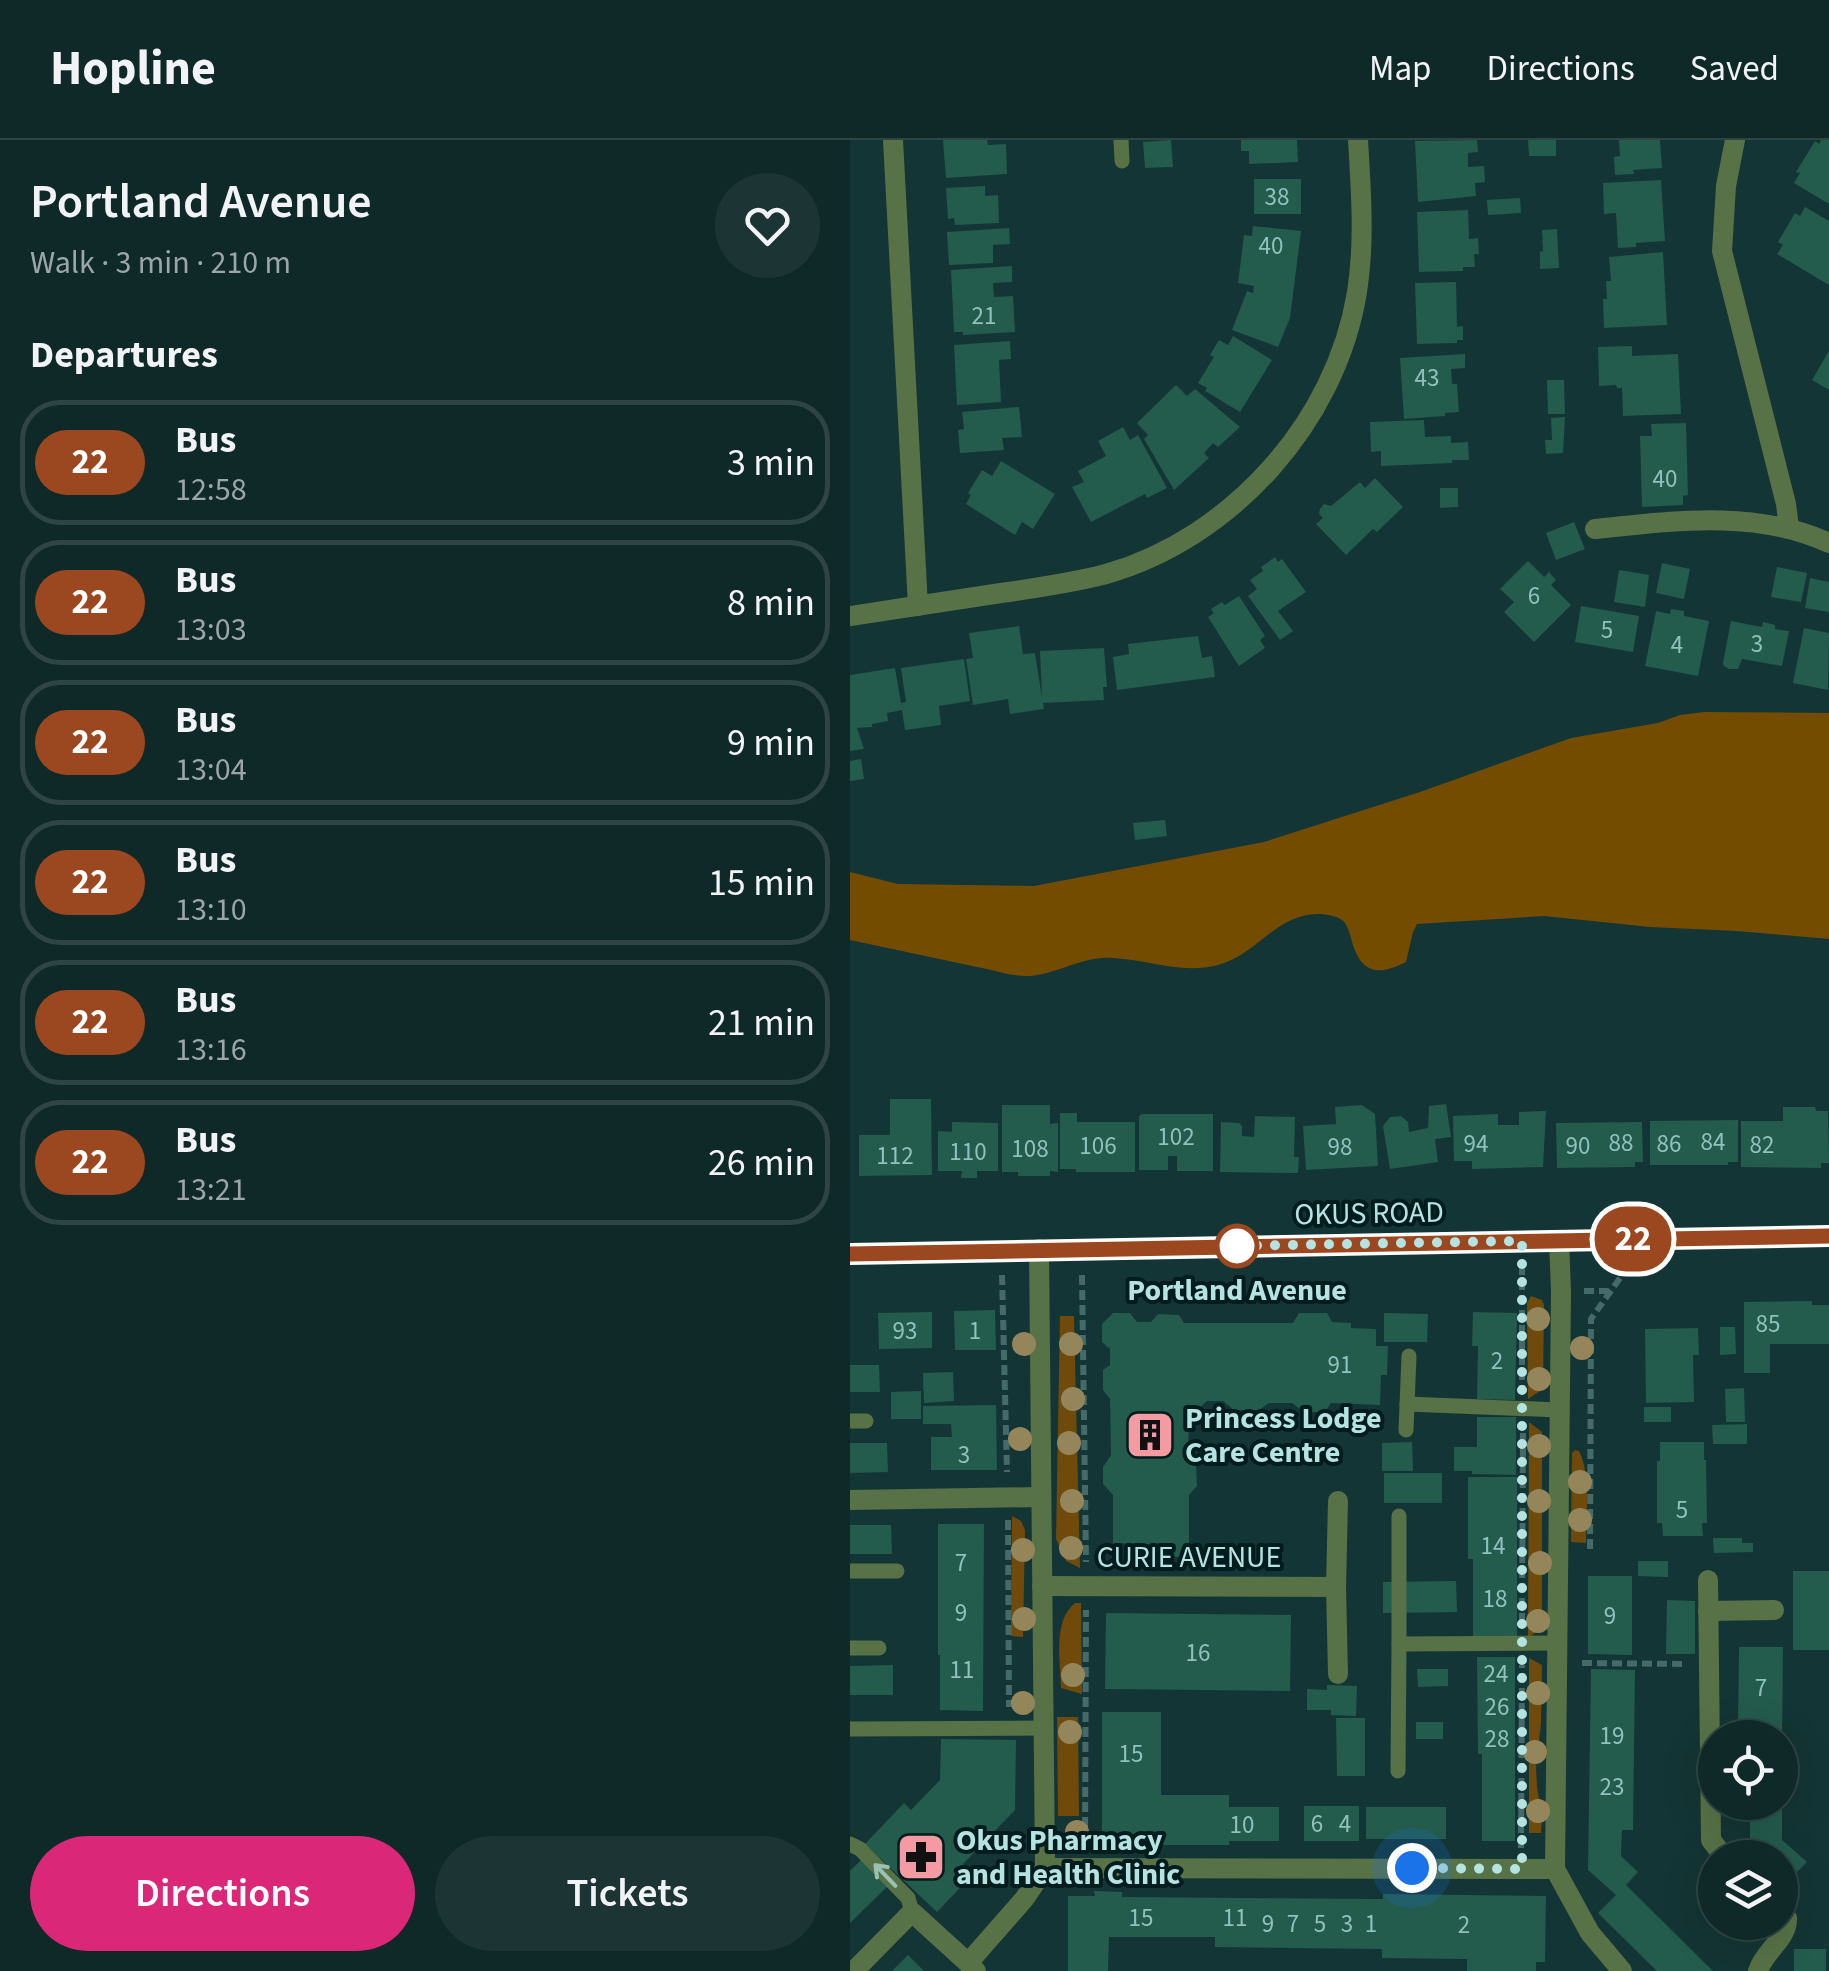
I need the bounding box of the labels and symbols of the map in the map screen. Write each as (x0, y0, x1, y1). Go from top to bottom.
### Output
house number: 38 (1265, 179, 1289, 215)
house number: 40 (1259, 228, 1283, 264)
house number: 21 (972, 298, 996, 334)
house number: 43 (1415, 360, 1439, 396)
house number: 40 (1653, 461, 1677, 497)
house number: 6 (1528, 578, 1540, 614)
house number: 5 (1601, 612, 1613, 648)
house number: 3 (1751, 626, 1763, 662)
house number: 4 (1671, 627, 1683, 663)
house number: 102 (1157, 1119, 1195, 1155)
house number: 84 (1701, 1124, 1725, 1160)
house number: 88 (1609, 1125, 1633, 1161)
house number: 94 (1464, 1126, 1488, 1162)
house number: 86 (1657, 1126, 1681, 1162)
house number: 82 (1750, 1127, 1774, 1163)
house number: 106 (1079, 1128, 1117, 1164)
house number: 90 (1566, 1128, 1590, 1164)
house number: 98 (1328, 1129, 1352, 1165)
house number: 108 (1011, 1131, 1049, 1167)
house number: 110 (949, 1134, 987, 1170)
house number: 112 (876, 1138, 914, 1174)
street label: OKUS ROAD (1294, 1191, 1444, 1236)
line badge: 22 (1588, 1206, 1678, 1272)
marker: Portland Avenue (1216, 1225, 1258, 1267)
place label: Portland Avenue (1127, 1269, 1347, 1312)
house number: 85 (1756, 1306, 1780, 1342)
house number: 93 (893, 1313, 917, 1349)
house number: 1 (969, 1313, 981, 1349)
house number: 2 (1491, 1343, 1503, 1379)
house number: 91 (1328, 1347, 1352, 1383)
place label: Princess Lodge Care Centre (1185, 1397, 1382, 1474)
building icon: Princess Lodge Care Centre (1124, 1409, 1176, 1461)
house number: 3 (958, 1437, 970, 1473)
house number: 5 (1676, 1492, 1688, 1528)
house number: 14 (1481, 1528, 1505, 1564)
street label: CURIE AVENUE (1097, 1536, 1281, 1579)
house number: 7 (955, 1545, 967, 1581)
house number: 18 (1483, 1581, 1507, 1617)
house number: 9 (955, 1595, 967, 1631)
house number: 9 (1604, 1598, 1616, 1634)
house number: 16 (1186, 1635, 1210, 1671)
house number: 11 (950, 1652, 974, 1688)
house number: 24 (1484, 1656, 1508, 1692)
house number: 7 (1755, 1670, 1767, 1706)
house number: 26 (1485, 1689, 1509, 1725)
house number: 19 (1600, 1718, 1624, 1754)
house number: 28 (1485, 1721, 1509, 1757)
house number: 15 (1119, 1736, 1143, 1772)
house number: 23 (1600, 1769, 1624, 1805)
house number: 6 (1311, 1806, 1323, 1842)
house number: 4 (1339, 1806, 1351, 1842)
house number: 10 (1230, 1807, 1254, 1843)
place label: Okus Pharmacy and Health Clinic (956, 1819, 1180, 1896)
pharmacy icon: Okus Pharmacy and Health Clinic (895, 1831, 947, 1883)
your location (1387, 1843, 1437, 1893)
one-way arrow (873, 1863, 897, 1887)
house number: 15 (1129, 1900, 1153, 1936)
house number: 11 (1223, 1900, 1247, 1936)
house number: 9 (1262, 1906, 1274, 1942)
house number: 7 (1287, 1906, 1299, 1942)
house number: 5 (1314, 1906, 1326, 1942)
house number: 3 (1341, 1906, 1353, 1942)
house number: 1 (1365, 1906, 1377, 1942)
house number: 2 (1458, 1907, 1470, 1943)

